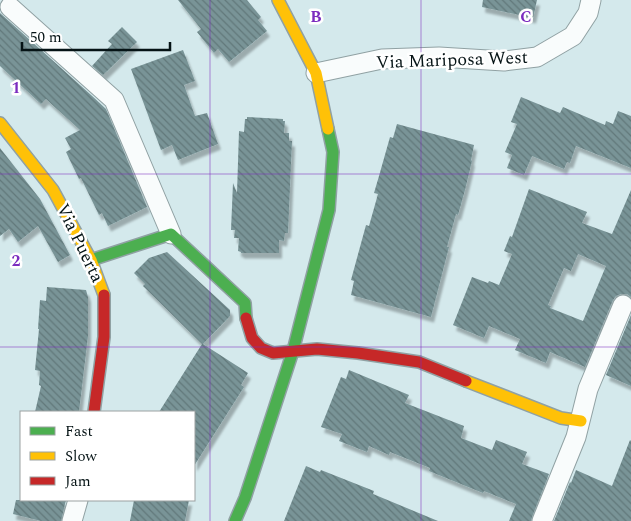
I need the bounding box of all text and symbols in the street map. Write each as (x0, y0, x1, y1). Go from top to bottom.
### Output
text: B (310, 5, 322, 29)
text: C (520, 5, 532, 29)
scale bar (22, 20, 170, 52)
text: 50 m (30, 26, 62, 49)
street label: Via Mariposa West (375, 44, 529, 76)
text: 1 (12, 76, 20, 100)
street label: Via Puerta (49, 199, 111, 287)
text: 2 (12, 249, 21, 273)
legend (20, 411, 195, 501)
text: Fast (65, 420, 93, 443)
text: Slow (65, 445, 97, 468)
text: Jam (65, 470, 91, 493)

